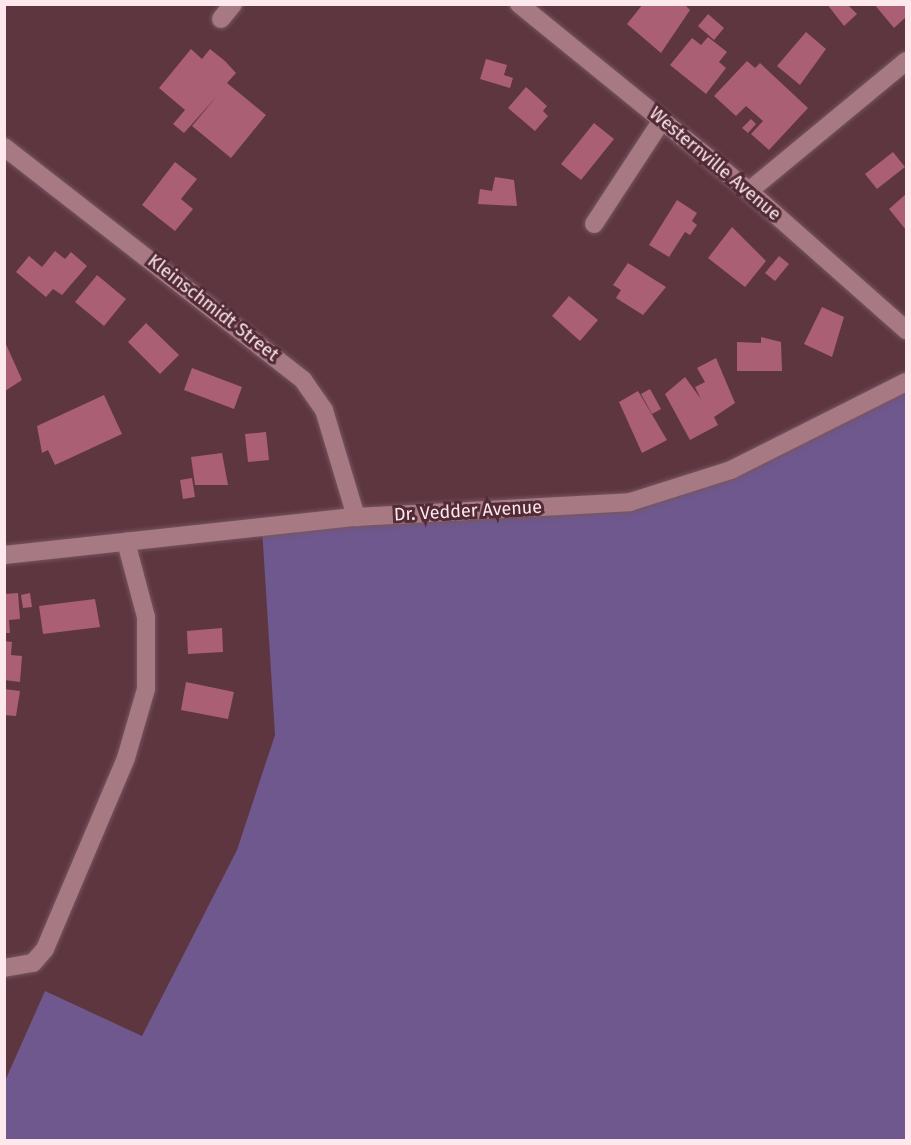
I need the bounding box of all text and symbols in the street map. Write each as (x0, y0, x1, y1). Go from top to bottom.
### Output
street label: Westernville Avenue (645, 103, 785, 225)
street label: Kleinschmidt Street (143, 250, 283, 366)
street label: Dr. Vedder Avenue (393, 496, 543, 526)

